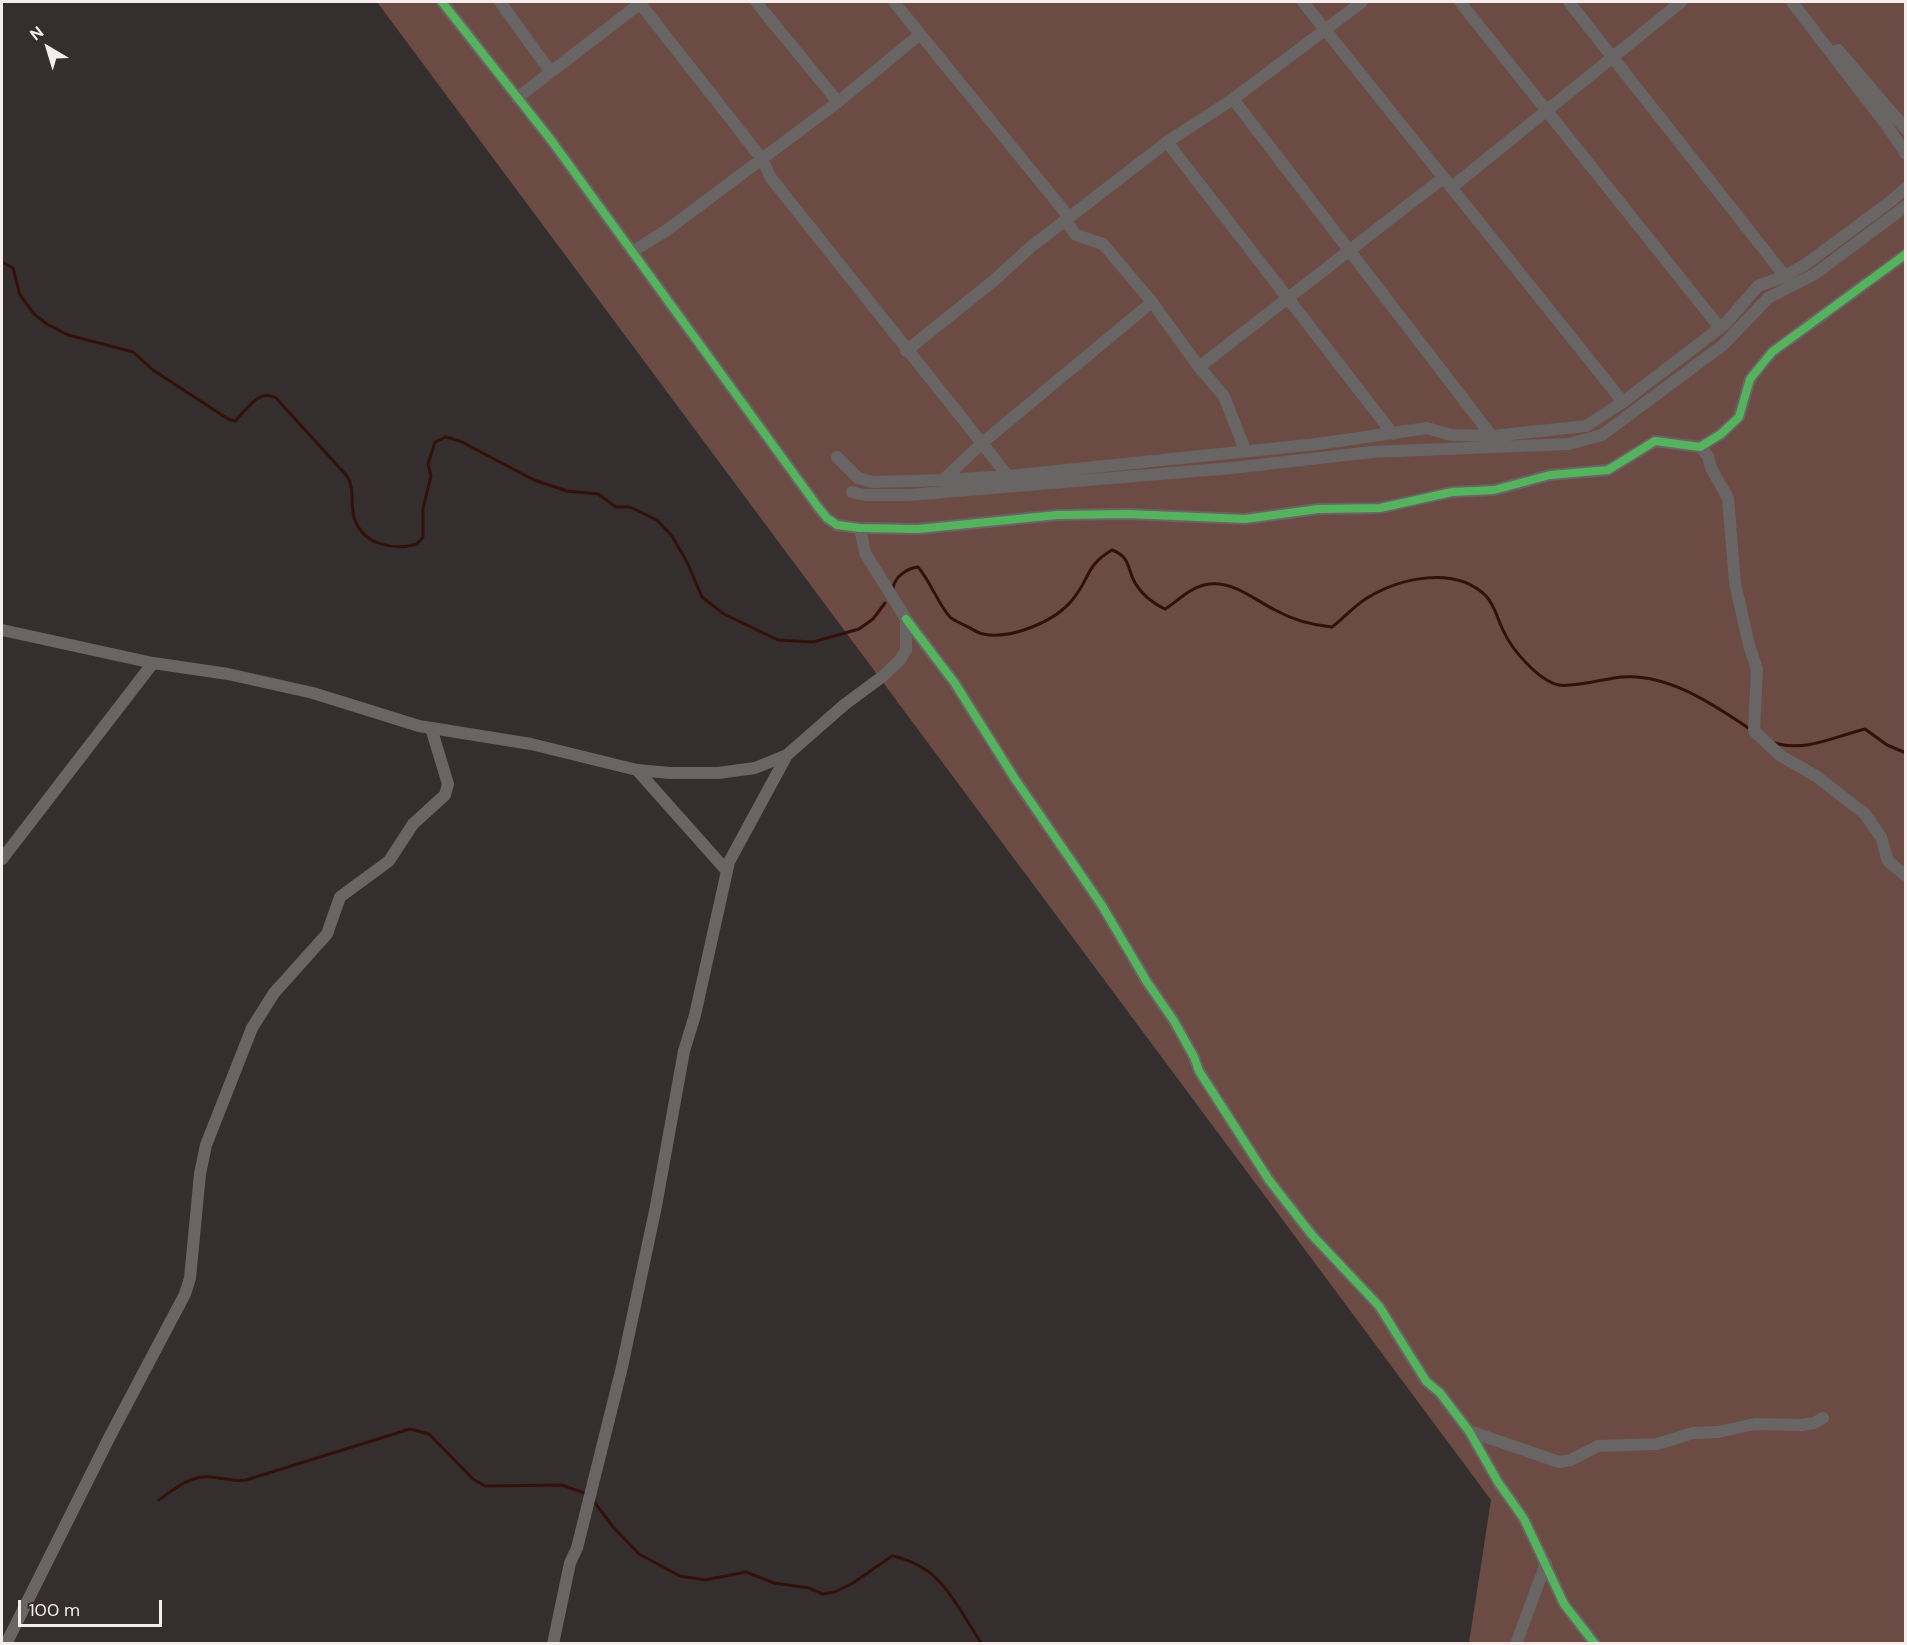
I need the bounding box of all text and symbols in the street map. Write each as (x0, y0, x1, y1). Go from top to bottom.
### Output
north arrow (18, 18, 78, 78)
text: N (26, 22, 48, 45)
scale bar (21, 1588, 165, 1626)
text: 100 m (29, 1598, 80, 1622)

